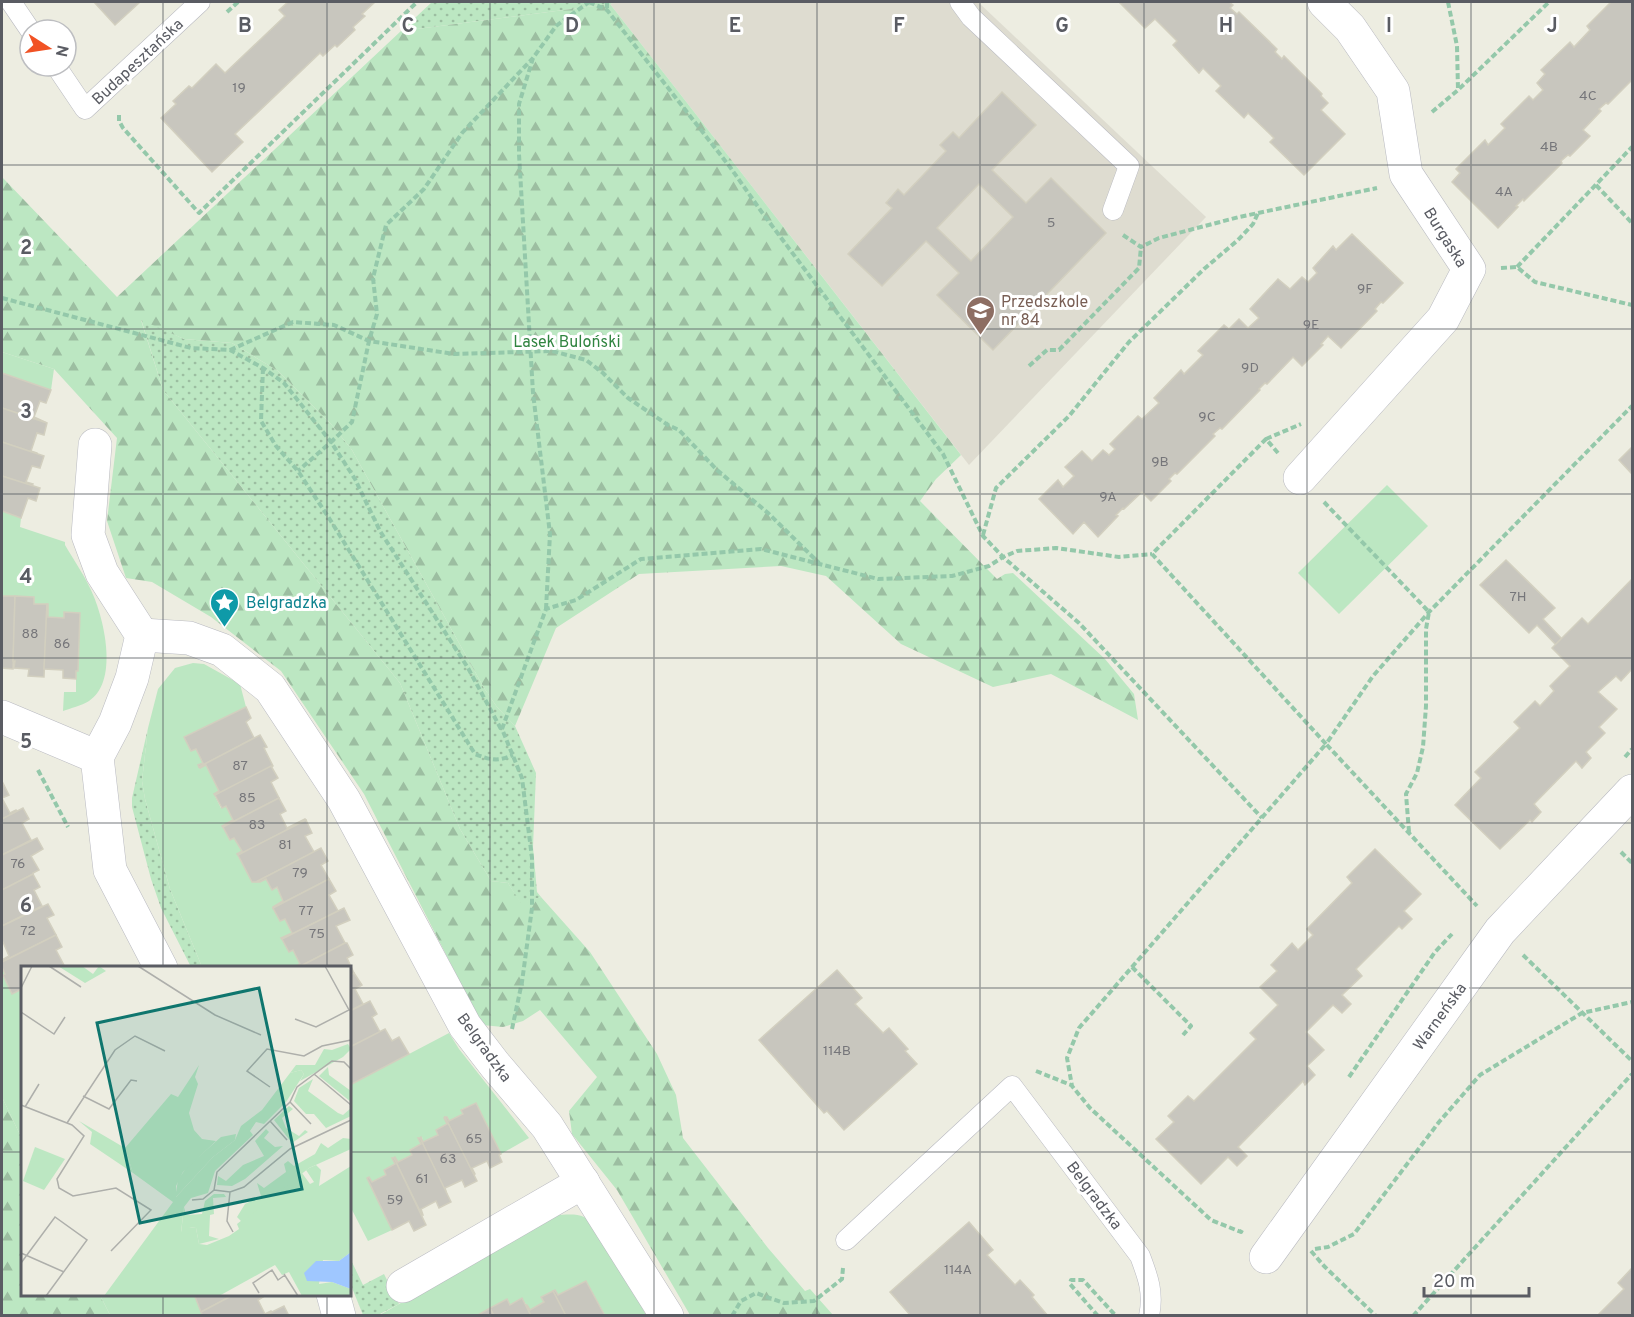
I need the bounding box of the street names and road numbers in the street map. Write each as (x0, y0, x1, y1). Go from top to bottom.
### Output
street label: Budapesztańska (88, 15, 188, 110)
street label: Burgaska (1418, 204, 1471, 272)
street label: Warneńska (1409, 979, 1472, 1055)
street label: Belgradzka (452, 1010, 515, 1087)
street label: Belgradzka (1061, 1158, 1126, 1234)

